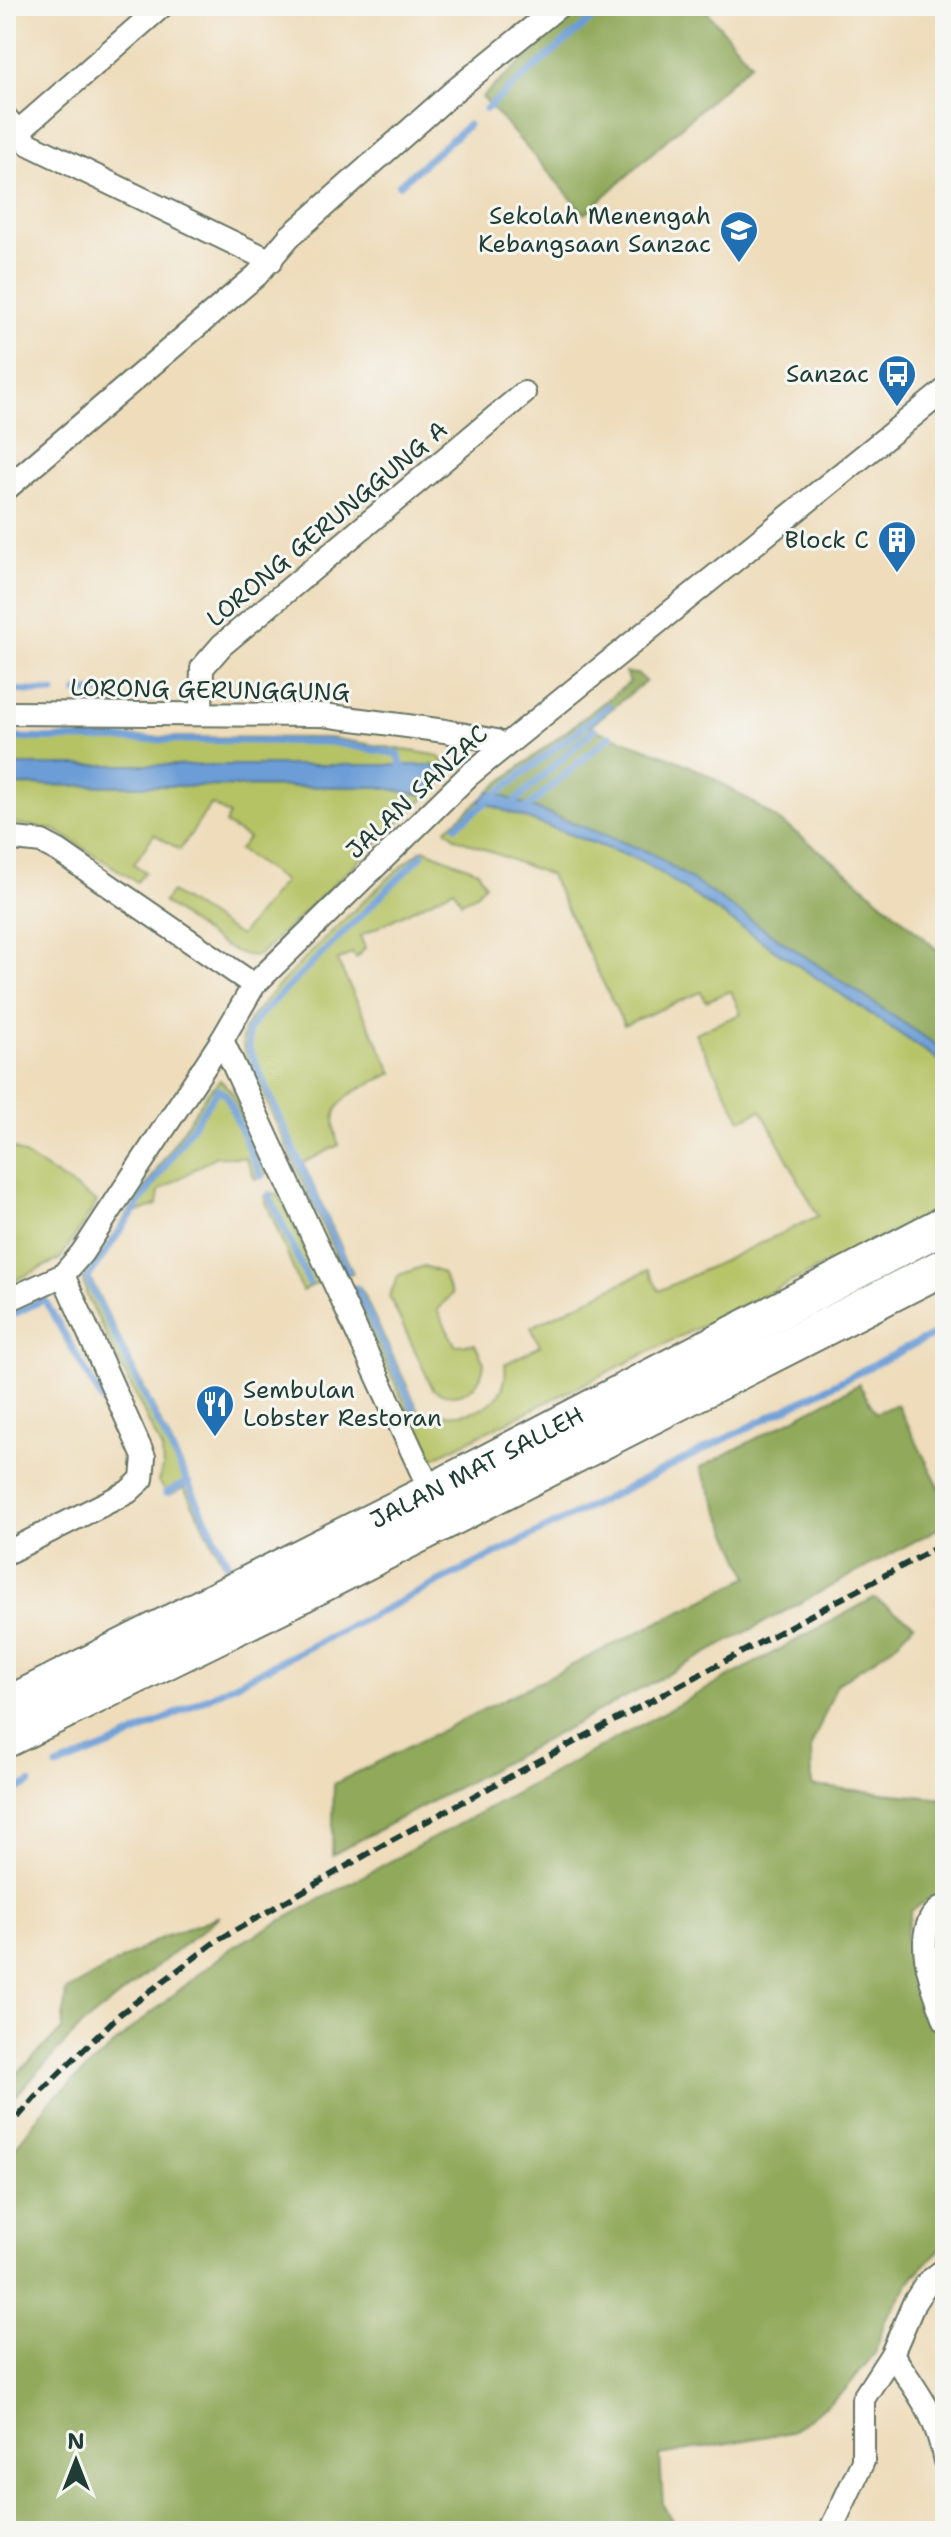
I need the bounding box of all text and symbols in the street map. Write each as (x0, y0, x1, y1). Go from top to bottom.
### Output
place label: Sekolah Menengah Kebangsaan Sanzac (478, 200, 711, 260)
school or university icon: Sekolah Menengah Kebangsaan Sanzac (718, 209, 760, 264)
bus stop icon: Sanzac (876, 353, 918, 408)
place label: Sanzac (786, 358, 869, 390)
street label: LORONG GERUNGGUNG A (200, 414, 454, 634)
building icon: Block C (876, 519, 918, 574)
place label: Block C (785, 524, 869, 556)
street label: LORONG GERUNGGUNG (70, 672, 350, 708)
street label: JALAN SANZAC (339, 718, 495, 866)
place label: Sembulan Lobster Restoran (243, 1374, 442, 1434)
restaurant icon: Sembulan Lobster Restoran (194, 1383, 236, 1438)
street label: JALAN MAT SALLEH (365, 1399, 590, 1536)
north arrow (36, 2421, 116, 2501)
text: N (67, 2427, 85, 2456)

